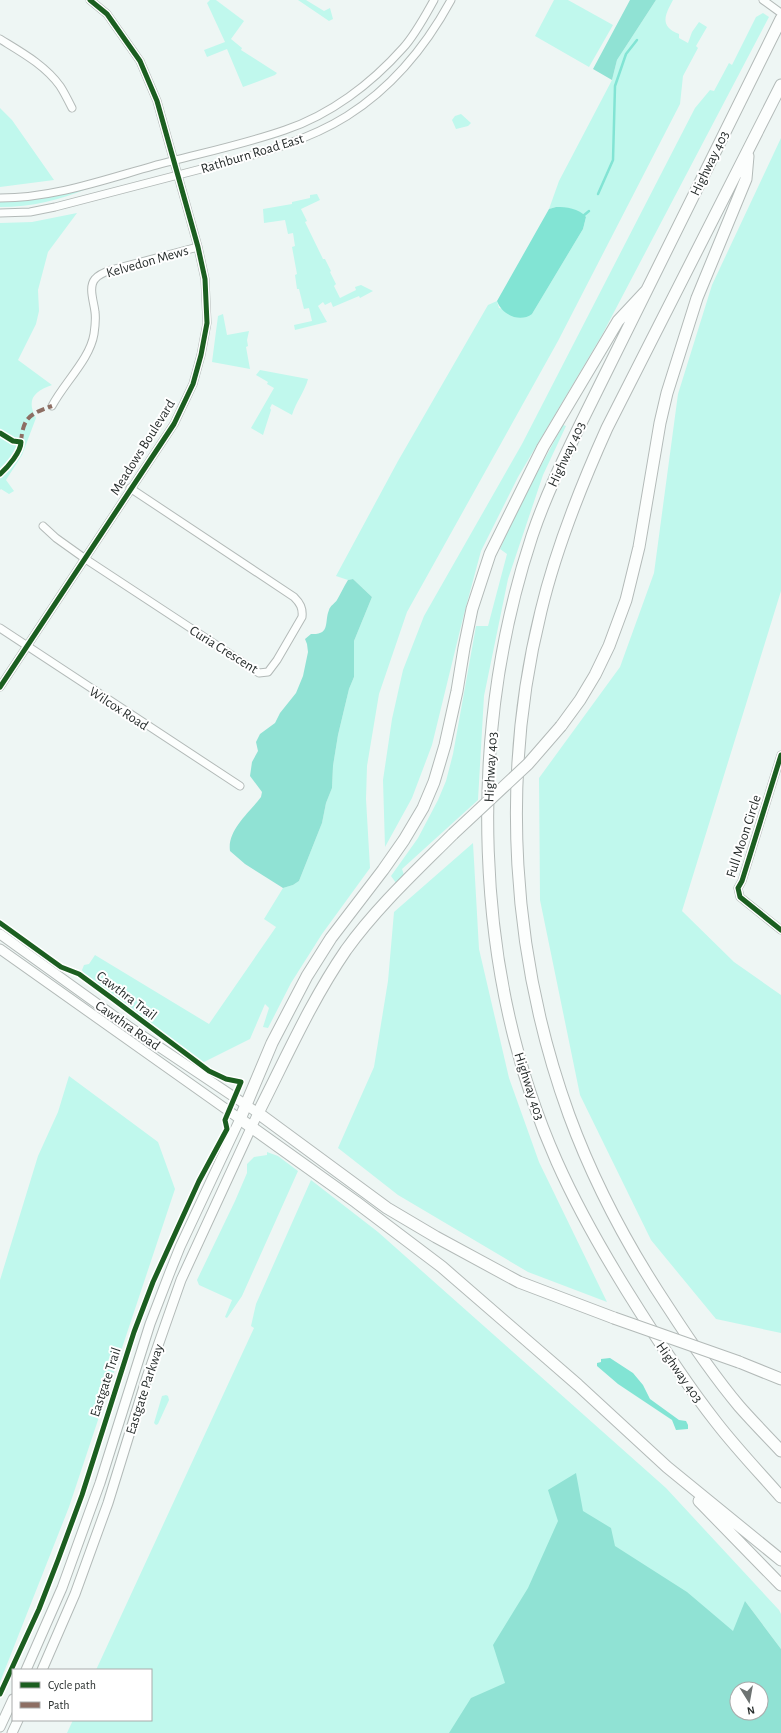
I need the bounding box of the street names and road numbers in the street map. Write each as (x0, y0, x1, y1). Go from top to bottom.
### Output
street label: Highway 403 (688, 128, 732, 198)
street label: Rathburn Road East (199, 132, 306, 176)
street label: Kelvedon Mews (105, 244, 190, 280)
street label: Meadows Boulevard (108, 397, 178, 498)
street label: Highway 403 (546, 419, 588, 489)
street label: Curia Crescent (187, 623, 260, 677)
street label: Wilcox Road (86, 685, 151, 733)
street label: Highway 403 (482, 731, 500, 803)
street label: Full Moon Circle (724, 793, 764, 879)
street label: Cawthra Trail (94, 969, 159, 1023)
street label: Cawthra Road (92, 998, 162, 1053)
street label: Highway 403 (512, 1051, 547, 1122)
street label: Highway 403 (653, 1340, 705, 1406)
street label: Eastgate Parkway (124, 1342, 166, 1436)
street label: Eastgate Trail (88, 1346, 124, 1419)

